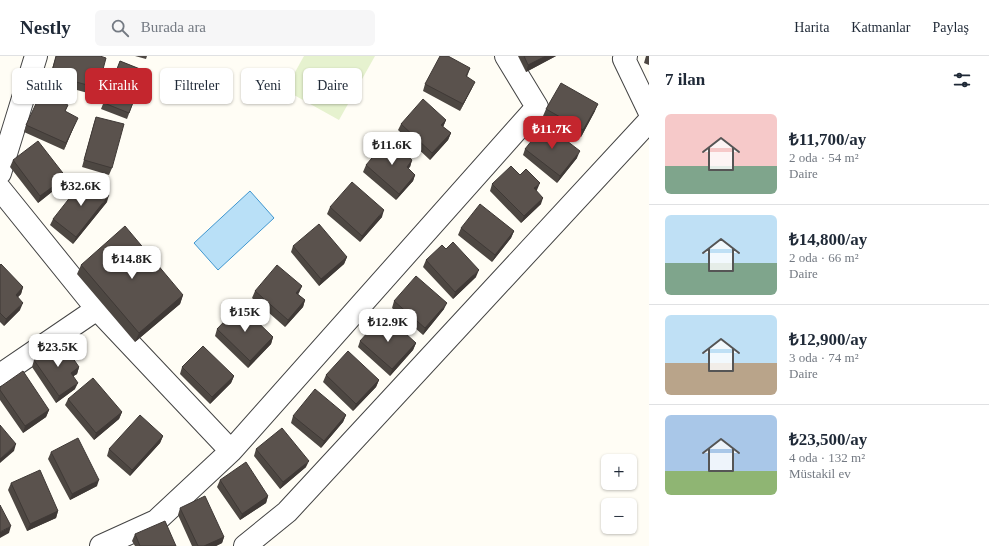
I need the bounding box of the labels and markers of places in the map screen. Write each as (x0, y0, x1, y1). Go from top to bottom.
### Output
pin: ₺11.7K (519, 116, 585, 150)
pin: ₺11.6K (359, 132, 425, 166)
pin: ₺32.6K (48, 173, 114, 207)
pin: ₺14.8K (99, 246, 165, 280)
pin: ₺15K (221, 299, 269, 333)
pin: ₺12.9K (355, 309, 421, 343)
pin: ₺23.5K (25, 334, 91, 368)

